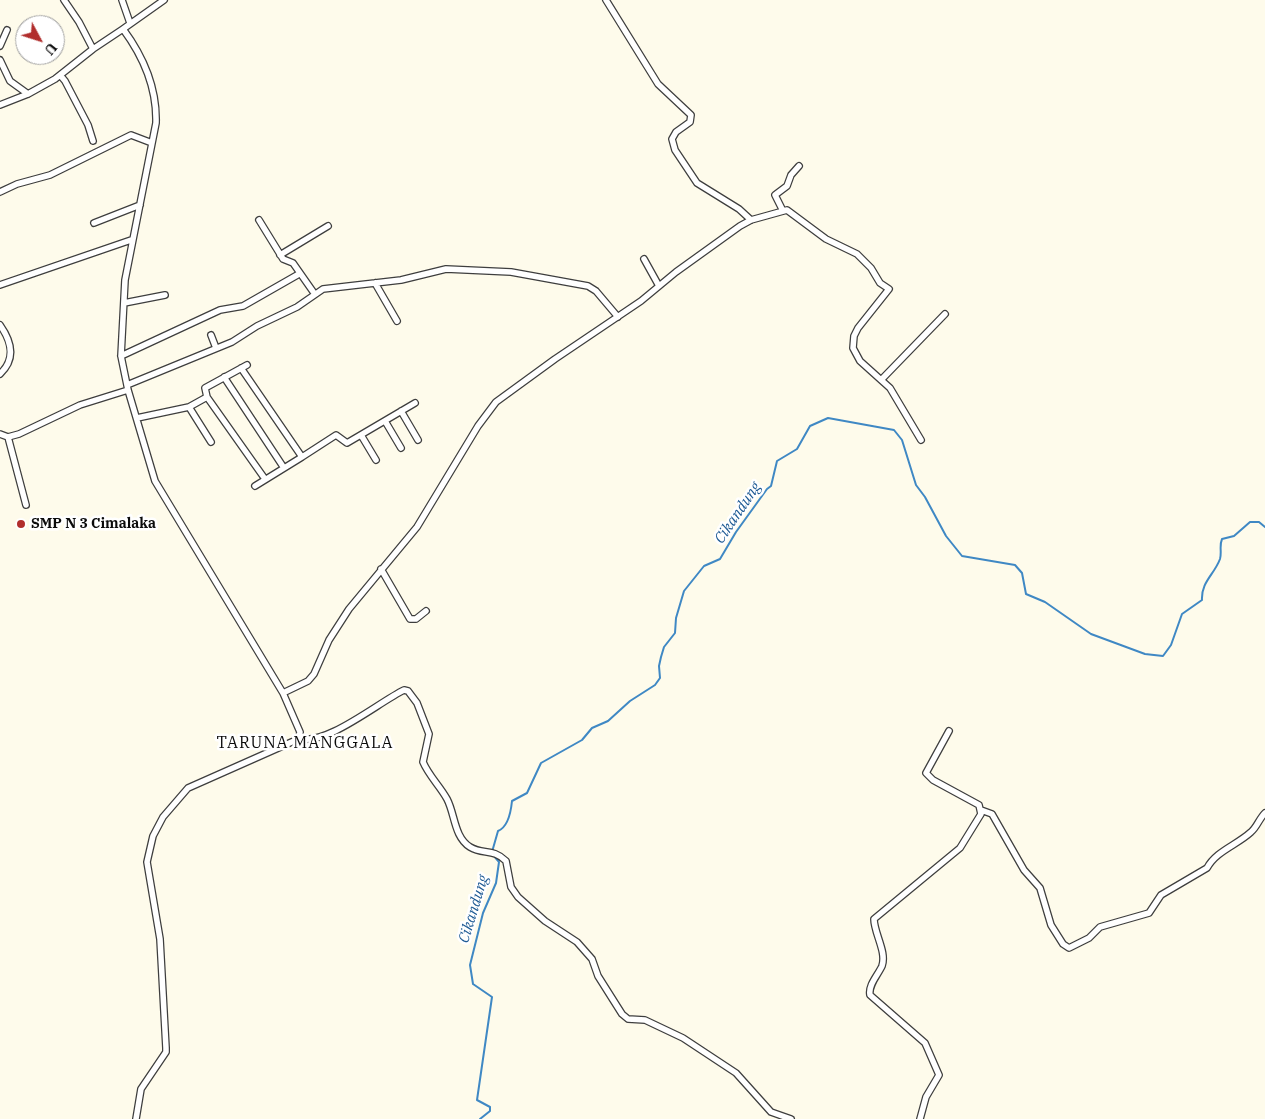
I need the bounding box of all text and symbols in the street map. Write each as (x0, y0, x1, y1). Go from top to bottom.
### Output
north arrow (15, 15, 65, 65)
text: U (40, 39, 61, 59)
water label: Cikandung (711, 479, 765, 547)
place label: SMP N 3 Cimalaka (31, 516, 156, 532)
marker: SMP N 3 Cimalaka (15, 518, 27, 530)
district label: TARUNA MANGGALA (215, 733, 395, 753)
water label: Cikandung (455, 873, 493, 945)

